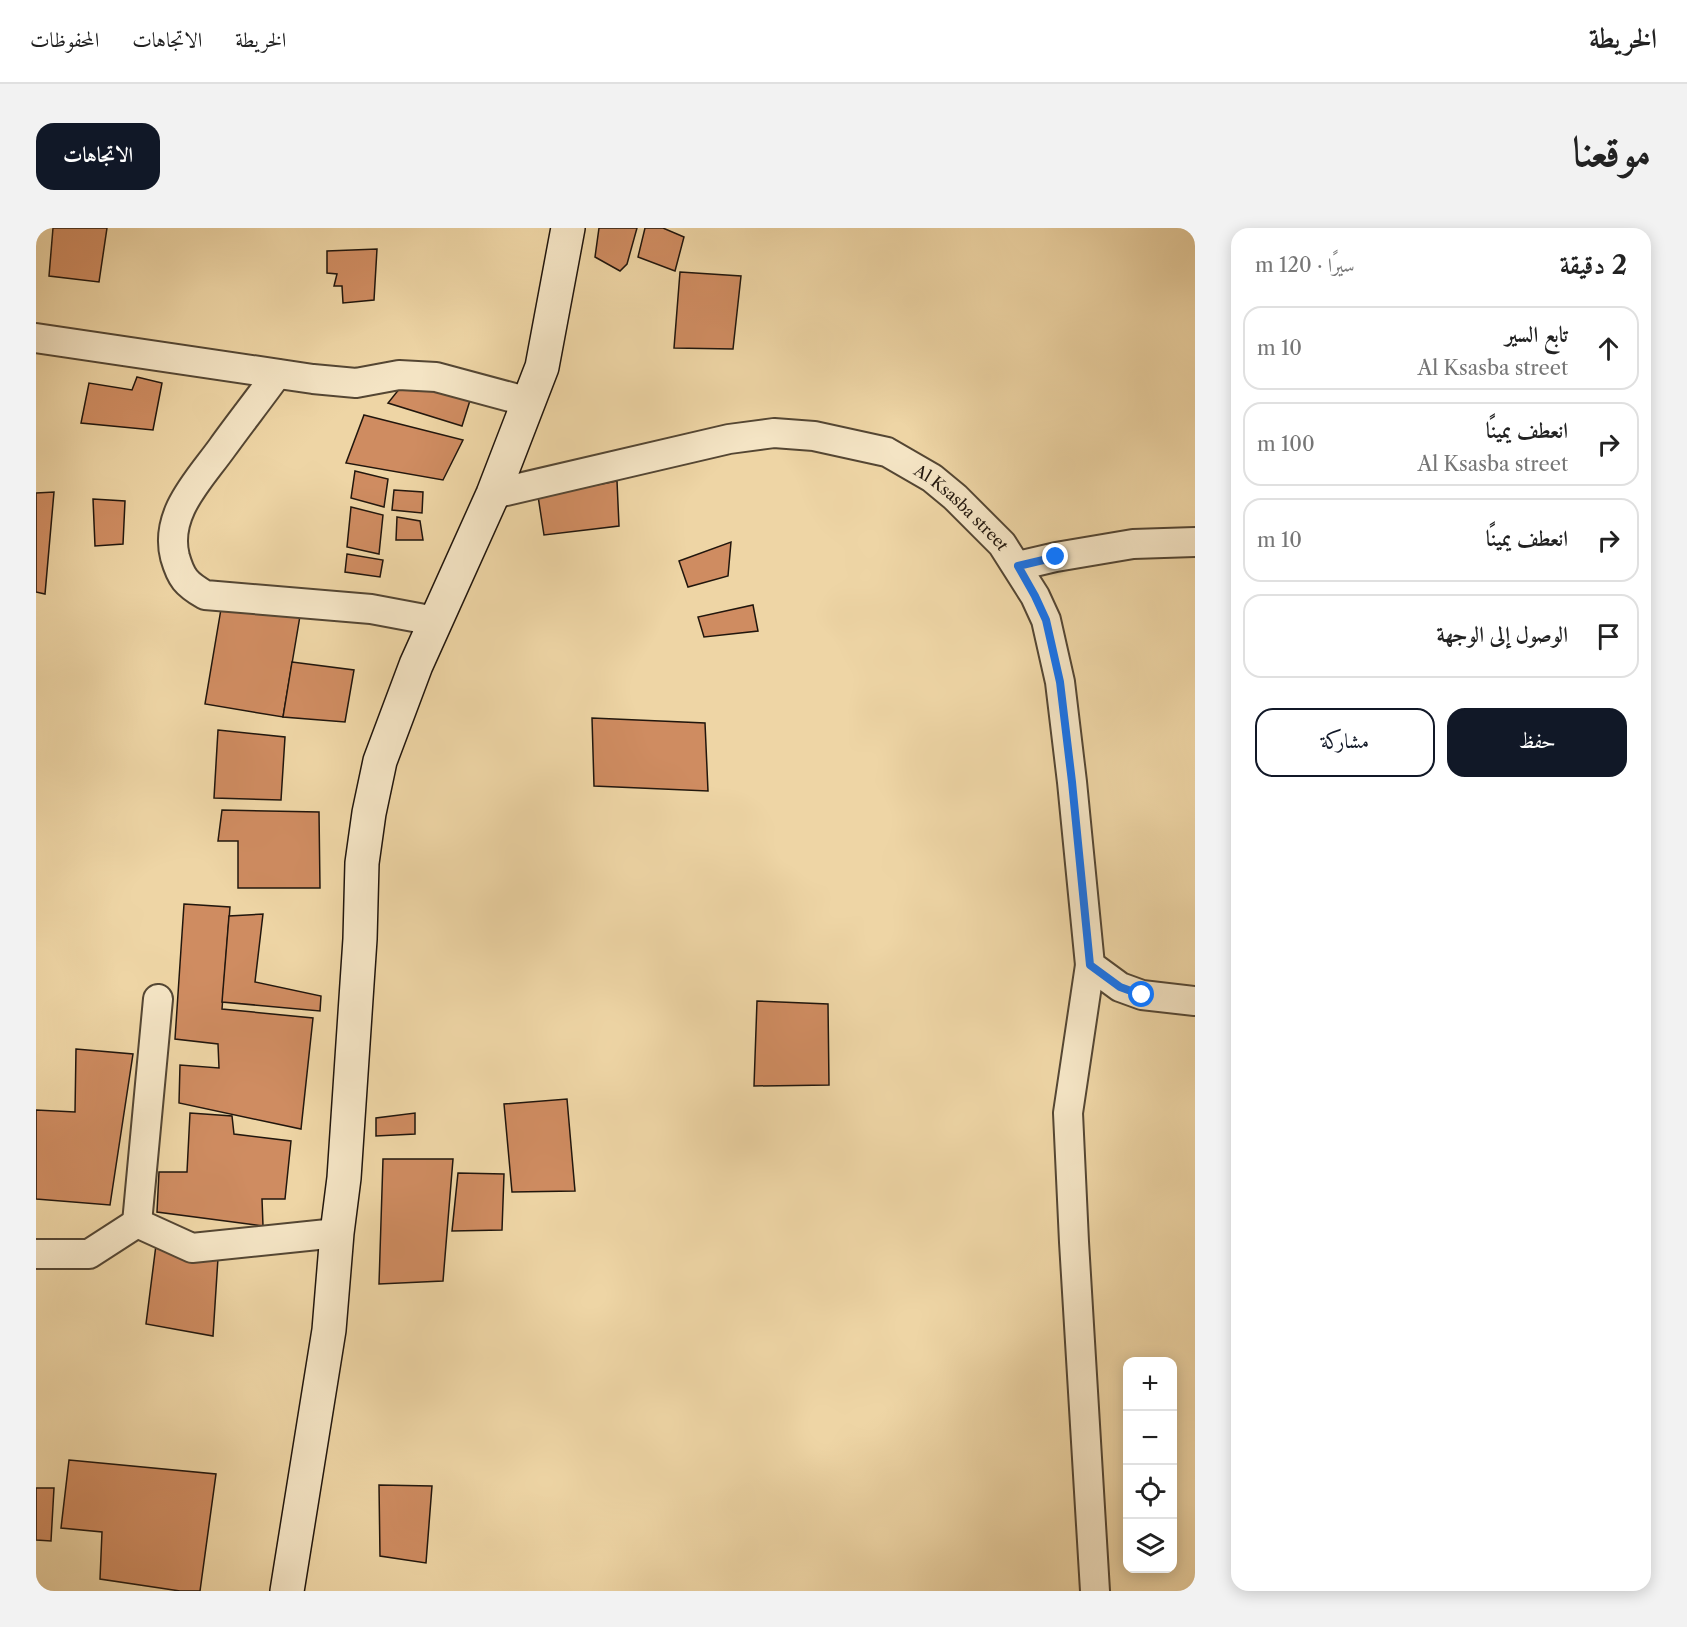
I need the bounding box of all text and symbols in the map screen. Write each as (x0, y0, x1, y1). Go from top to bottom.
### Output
text: الخريطة (1589, 21, 1657, 55)
text: المحفوظات (30, 27, 99, 52)
text: الاتجاهات (132, 27, 202, 52)
text: الخريطة (235, 27, 286, 52)
button: الاتجاهات (36, 123, 160, 190)
text: موقعنا (1573, 125, 1651, 177)
text: 2 دقيقة (1560, 249, 1627, 281)
text: سيرًا · 120 m (1255, 253, 1355, 277)
text: تابع السير (1505, 321, 1568, 348)
icon: ahead (1592, 332, 1625, 365)
text: 10 m (1257, 336, 1302, 360)
text: Al Ksasba street (1417, 356, 1568, 380)
text: انعطف يمينًا (1486, 417, 1568, 444)
icon: right (1592, 428, 1625, 461)
text: 100 m (1257, 432, 1315, 456)
text: Al Ksasba street (1417, 452, 1568, 476)
street label: Al Ksasba street (910, 459, 1014, 554)
icon: right (1592, 524, 1625, 557)
text: انعطف يمينًا (1486, 525, 1568, 552)
text: 10 m (1257, 528, 1302, 552)
route end (1042, 543, 1068, 569)
icon: arrive (1592, 620, 1625, 653)
text: الوصول إلى الوجهة (1436, 621, 1568, 648)
button: مشاركة (1255, 708, 1435, 777)
button: حفظ (1447, 708, 1627, 777)
route start (1128, 981, 1154, 1007)
map controls (1123, 1357, 1177, 1573)
button: + (1123, 1357, 1177, 1411)
button: − (1123, 1411, 1177, 1465)
button: locate (1123, 1465, 1177, 1519)
button: layers (1123, 1519, 1177, 1573)

